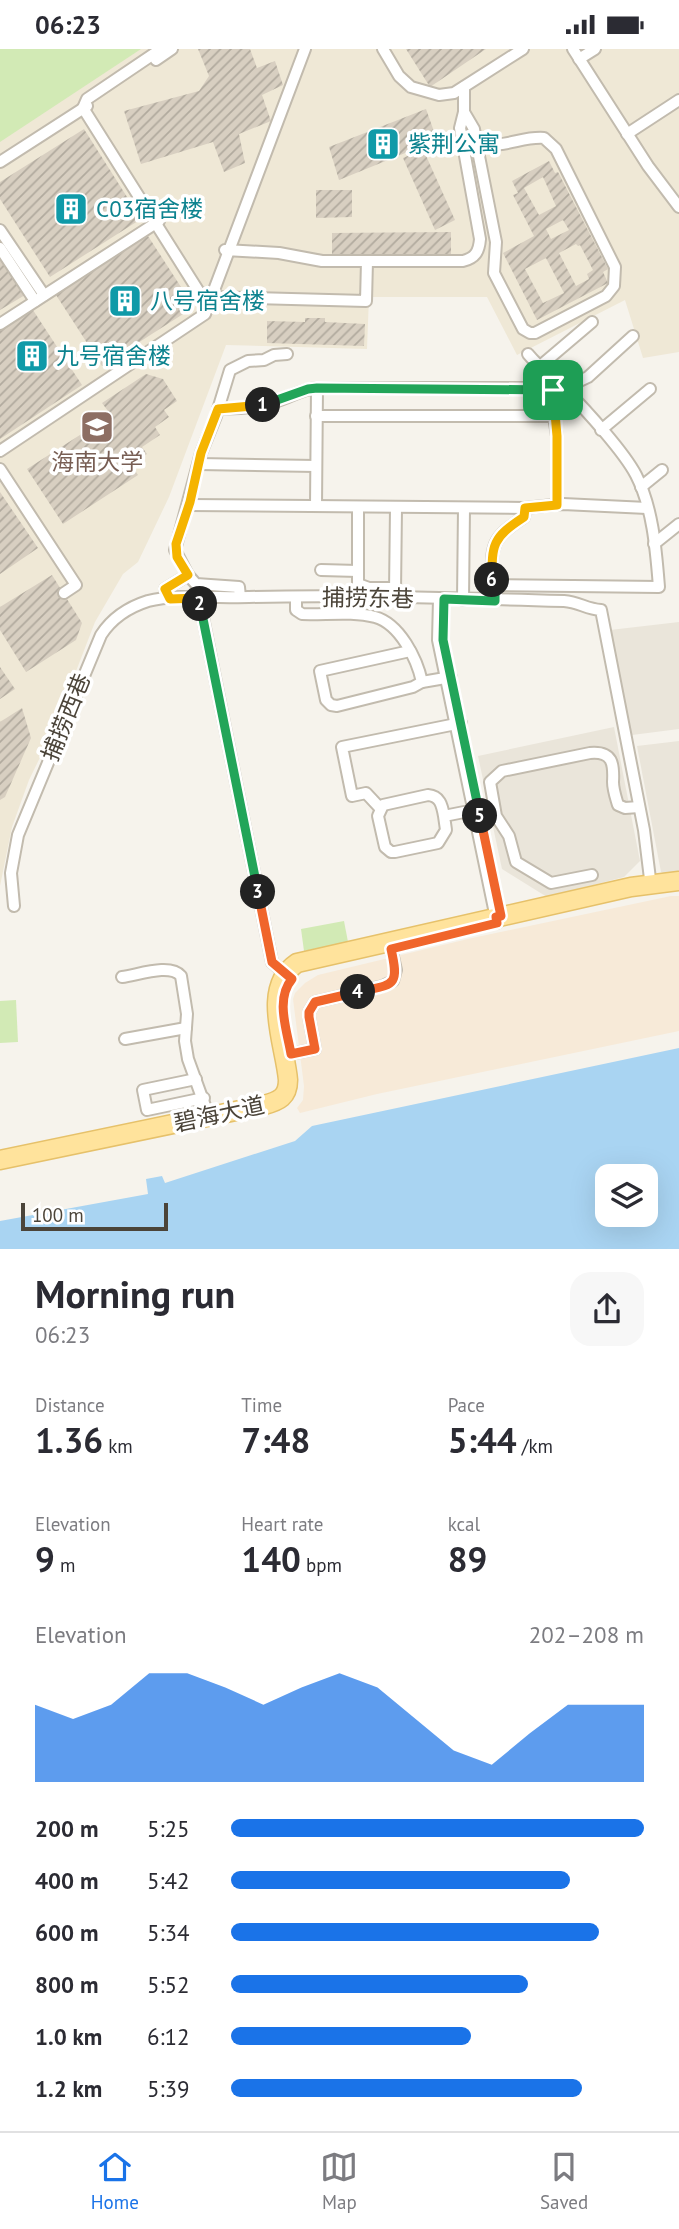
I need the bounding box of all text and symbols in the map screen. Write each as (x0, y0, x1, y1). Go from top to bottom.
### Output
text: 06:23 (35, 8, 101, 41)
building icon: 紫荆公寓 (364, 125, 402, 163)
place label: 紫荆公寓 (408, 129, 500, 158)
building icon: C03宿舍楼 (52, 190, 90, 228)
place label: C03宿舍楼 (96, 194, 203, 223)
building icon: 八号宿舍楼 (106, 282, 144, 320)
place label: 八号宿舍楼 (150, 286, 265, 315)
building icon: 九号宿舍楼 (13, 337, 51, 375)
place label: 九号宿舍楼 (56, 341, 171, 370)
pin (523, 360, 583, 420)
icon: arrive (534, 371, 572, 409)
pin: 1 (246, 387, 280, 423)
text: 1 (257, 392, 268, 416)
school or university icon: 海南大学 (78, 408, 116, 446)
place label: 海南大学 (51, 447, 143, 476)
pin: 6 (475, 563, 510, 597)
text: 6 (486, 567, 497, 591)
street label: 捕捞东巷 (322, 582, 414, 613)
pin: 2 (182, 587, 218, 621)
text: 2 (194, 591, 205, 615)
street label: 捕捞西巷 (35, 669, 96, 765)
pin: 5 (462, 799, 498, 833)
text: 5 (474, 803, 485, 827)
pin: 3 (240, 875, 276, 909)
text: 3 (252, 879, 263, 903)
pin: 4 (340, 975, 376, 1009)
text: 4 (352, 979, 363, 1003)
street label: 碧海大道 (171, 1090, 267, 1137)
map controls (595, 1164, 658, 1227)
button: layers (595, 1164, 658, 1227)
scale bar (21, 1200, 168, 1232)
text: 100 m (32, 1203, 84, 1227)
text: Morning run (35, 1269, 235, 1318)
button: share (570, 1272, 644, 1346)
text: 06:23 (35, 1320, 90, 1349)
text: Distance (35, 1393, 105, 1417)
text: Time (241, 1393, 282, 1417)
text: Pace (448, 1393, 485, 1417)
text: 1.36 (35, 1417, 103, 1463)
text: 7:48 (241, 1417, 310, 1463)
text: 5:44 (448, 1417, 517, 1463)
text: km (103, 1434, 133, 1458)
text: /km (517, 1434, 553, 1458)
text: Elevation (35, 1512, 111, 1536)
text: Heart rate (241, 1512, 323, 1536)
text: kcal (448, 1512, 480, 1536)
text: 9 (35, 1536, 55, 1582)
text: 140 (241, 1536, 301, 1582)
text: 89 (448, 1536, 487, 1582)
text: m (55, 1553, 75, 1577)
text: bpm (301, 1553, 342, 1577)
text: Elevation (35, 1620, 127, 1649)
text: 202–208 m (529, 1620, 644, 1649)
text: 200 m (35, 1814, 98, 1843)
text: 5:25 (147, 1814, 190, 1843)
text: 400 m (35, 1866, 98, 1895)
text: 5:42 (147, 1866, 190, 1895)
text: 600 m (35, 1918, 98, 1947)
text: 5:34 (147, 1918, 190, 1947)
text: 800 m (35, 1970, 98, 1999)
text: 5:52 (147, 1970, 190, 1999)
text: 1.0 km (35, 2022, 102, 2051)
text: 6:12 (147, 2022, 190, 2051)
text: 1.2 km (35, 2074, 102, 2103)
text: 5:39 (147, 2074, 190, 2103)
tab: Home (91, 2148, 139, 2214)
tab: Map (320, 2148, 358, 2214)
tab: Saved (540, 2148, 588, 2214)

